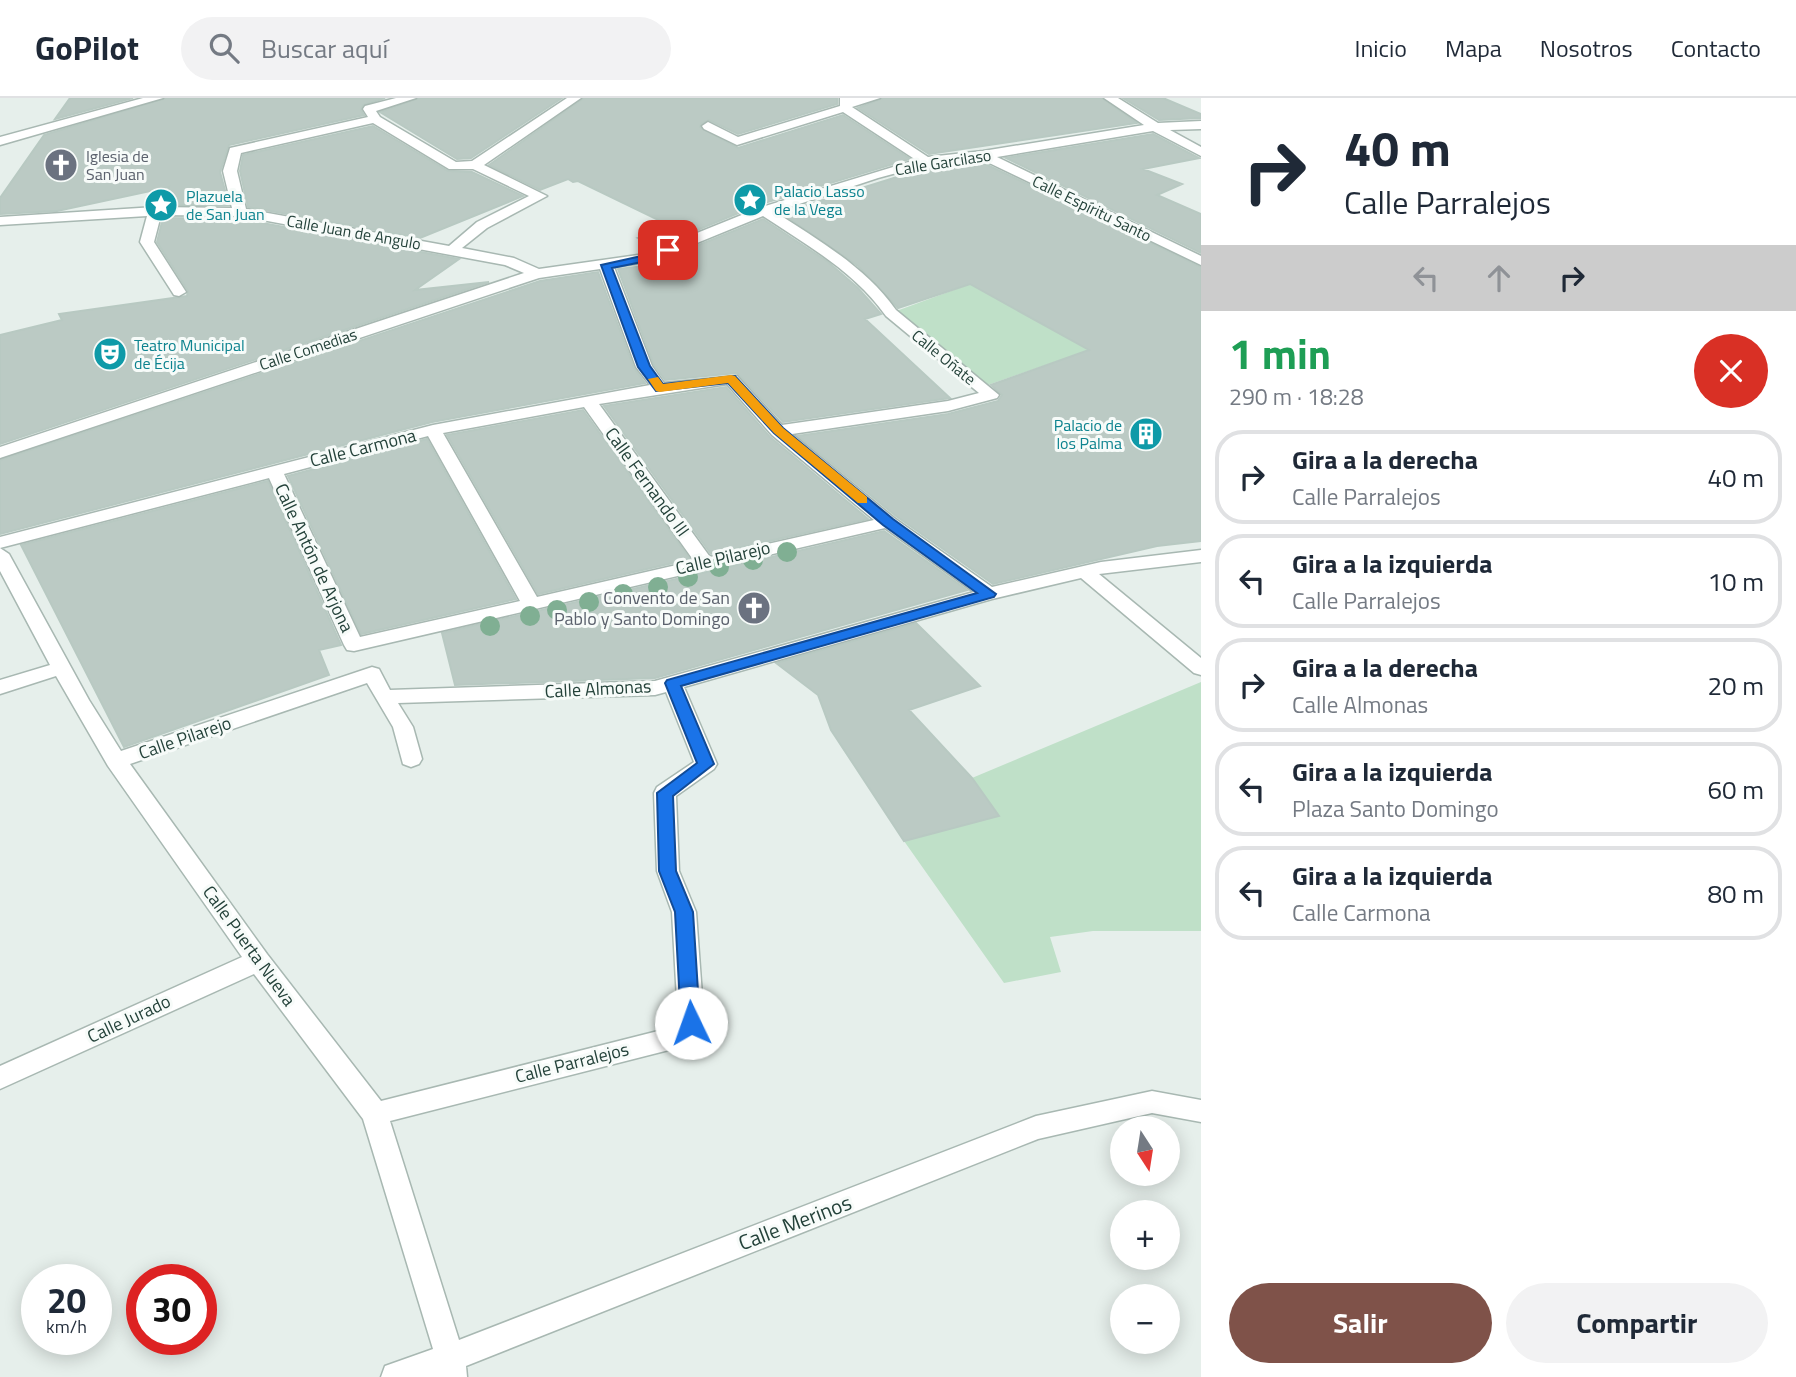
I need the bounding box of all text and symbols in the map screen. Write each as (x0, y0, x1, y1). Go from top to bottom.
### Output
search box (181, 17, 671, 80)
text: GoPilot (35, 23, 139, 73)
icon: search (205, 29, 243, 67)
text: Buscar aquí (261, 29, 388, 68)
text: Inicio (1355, 30, 1407, 66)
text: Mapa (1445, 30, 1502, 66)
text: Nosotros (1540, 30, 1633, 66)
text: Contacto (1671, 30, 1761, 66)
text: 40 m (1344, 110, 1451, 185)
icon: right (1229, 126, 1320, 217)
street label: Calle Garcilaso (893, 143, 993, 181)
place label: Iglesia de San Juan (86, 144, 149, 186)
church icon: Iglesia de San Juan (42, 146, 80, 184)
street label: Calle Espíritu Santo (1028, 169, 1156, 247)
text: Calle Parralejos (1344, 178, 1551, 226)
place label: Palacio Lasso de la Vega (774, 179, 865, 221)
place icon: Palacio Lasso de la Vega (731, 181, 769, 219)
place label: Plazuela de San Juan (186, 184, 265, 226)
place icon: Plazuela de San Juan (142, 186, 180, 224)
street label: Calle Juan de Angulo (285, 208, 423, 256)
pin (638, 220, 698, 280)
icon: arrive (649, 231, 687, 269)
icon: left (1407, 259, 1445, 297)
icon: ahead (1480, 259, 1518, 297)
icon: right (1553, 259, 1591, 297)
text: 1 min (1229, 321, 1331, 385)
street label: Calle Comedias (256, 322, 360, 376)
street label: Calle Oñate (907, 324, 981, 390)
place label: Teatro Municipal de Écija (134, 333, 245, 375)
button: close (1694, 334, 1768, 408)
theatre icon: Teatro Municipal de Écija (91, 335, 129, 373)
text: 290 m · 18:28 (1229, 379, 1364, 414)
place label: Palacio de los Palma (1054, 413, 1122, 455)
building icon: Palacio de los Palma (1127, 415, 1165, 453)
street label: Calle Carmona (307, 421, 419, 474)
street label: Calle Fernando III (598, 421, 696, 542)
text: Gira a la derecha (1292, 440, 1478, 479)
icon: right (1233, 458, 1271, 496)
text: 40 m (1707, 458, 1764, 497)
street label: Calle Antón de Arjona (268, 479, 361, 637)
text: Calle Parralejos (1292, 479, 1441, 514)
street label: Calle Pilarejo (673, 533, 773, 582)
text: Gira a la izquierda (1292, 544, 1493, 583)
icon: left (1233, 562, 1271, 600)
text: 10 m (1707, 562, 1764, 601)
text: Calle Parralejos (1292, 583, 1441, 618)
place label: Convento de San Pablo y Santo Domingo (554, 584, 730, 632)
church icon: Convento de San Pablo y Santo Domingo (735, 589, 773, 627)
text: Gira a la derecha (1292, 648, 1478, 687)
icon: right (1233, 666, 1271, 704)
text: 20 m (1707, 666, 1764, 705)
street label: Calle Almonas (544, 672, 652, 705)
text: Calle Almonas (1292, 687, 1428, 722)
street label: Calle Pilarejo (135, 709, 235, 766)
text: Gira a la izquierda (1292, 752, 1493, 791)
icon: left (1233, 770, 1271, 808)
text: 60 m (1707, 770, 1764, 809)
text: Plaza Santo Domingo (1292, 791, 1499, 826)
text: Gira a la izquierda (1292, 856, 1493, 895)
icon: left (1233, 874, 1271, 912)
text: 80 m (1707, 874, 1764, 913)
street label: Calle Puerta Nueva (196, 880, 302, 1012)
text: Calle Carmona (1292, 895, 1431, 930)
position arrow (654, 986, 728, 1060)
street label: Calle Jurado (83, 987, 175, 1050)
street label: Calle Parralejos (512, 1035, 632, 1090)
north arrow (1110, 1116, 1180, 1186)
map controls (1110, 1116, 1180, 1354)
street label: Calle Merinos (733, 1186, 856, 1258)
button: + (1110, 1200, 1180, 1270)
speed limit sign: 30 (126, 1264, 217, 1355)
text: 20 (47, 1273, 86, 1327)
button: Salir (1229, 1283, 1492, 1363)
button: Compartir (1506, 1283, 1768, 1363)
button: − (1110, 1284, 1180, 1354)
text: km/h (46, 1313, 87, 1340)

